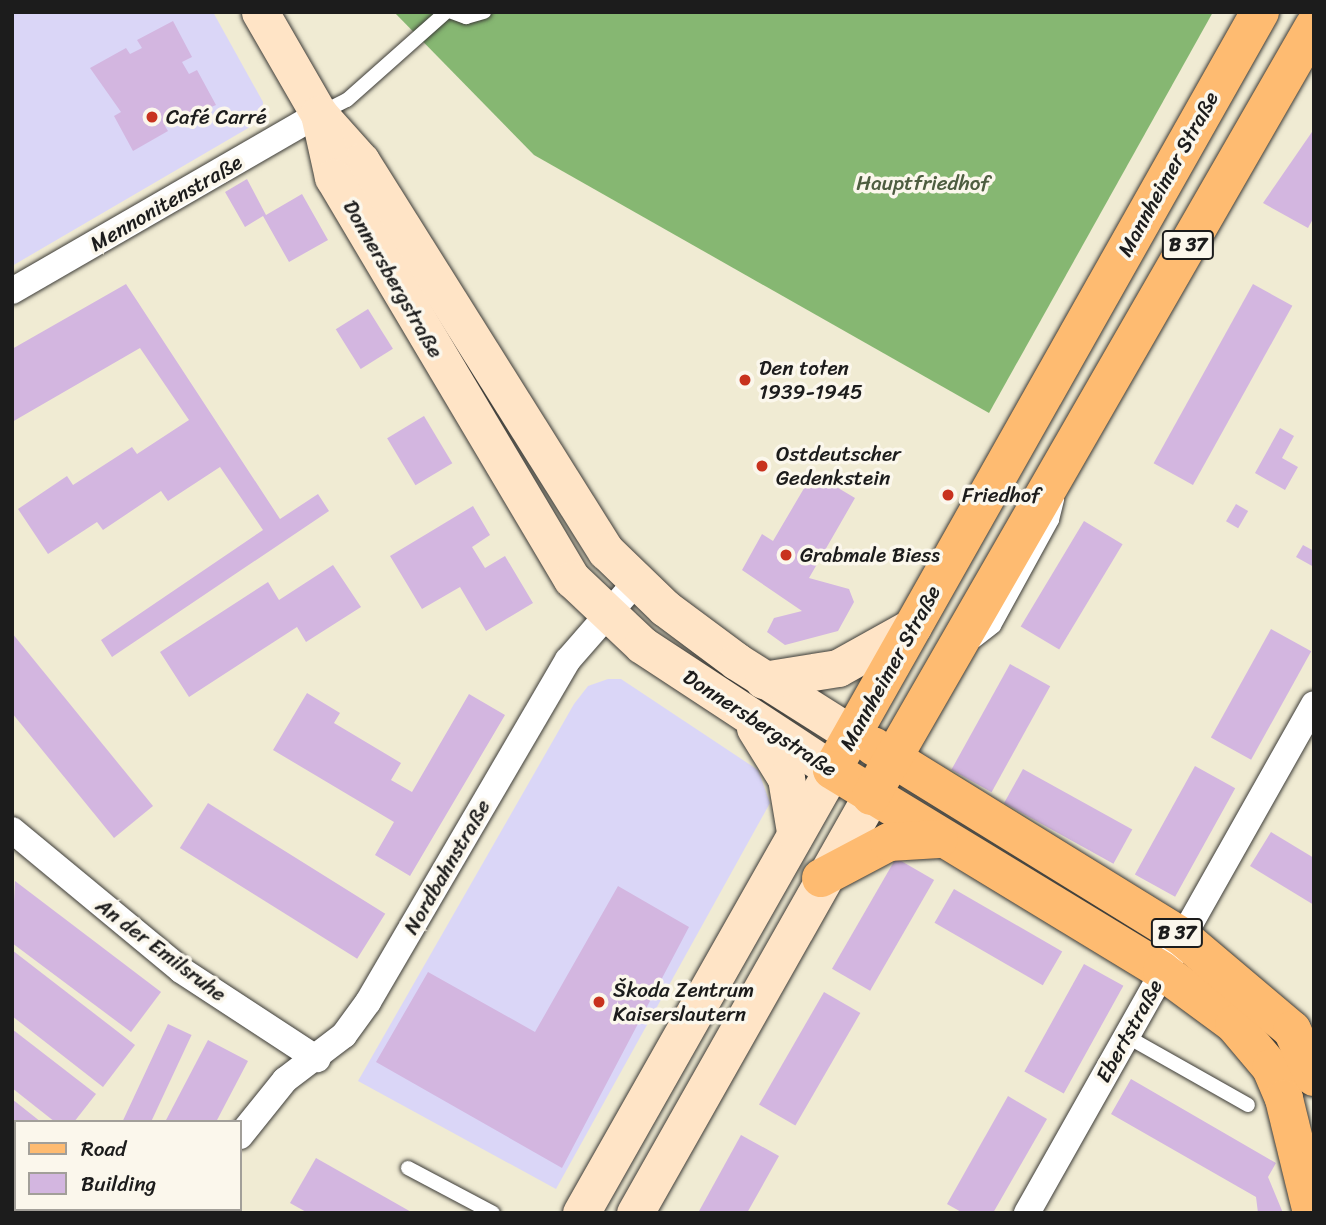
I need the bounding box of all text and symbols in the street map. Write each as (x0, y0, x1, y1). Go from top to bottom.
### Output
street label: Mannheimer Straße (1112, 87, 1224, 261)
place label: Café Carré (166, 104, 267, 130)
marker: Café Carré (144, 109, 160, 125)
street label: Mennonitenstraße (86, 149, 246, 257)
park label: Hauptfriedhof (856, 170, 990, 196)
street label: Donnersbergstraße (338, 196, 448, 362)
road number: B 37 (1162, 230, 1214, 260)
place label: Den toten 1939-1945 (759, 355, 863, 405)
marker: Den toten 1939-1945 (737, 372, 753, 388)
place label: Ostdeutscher Gedenkstein (776, 441, 901, 491)
marker: Ostdeutscher Gedenkstein (754, 458, 770, 474)
place label: Friedhof (962, 482, 1040, 508)
marker: Friedhof (940, 487, 956, 503)
place label: Grabmale Biess (800, 542, 941, 568)
marker: Grabmale Biess (778, 547, 794, 563)
street label: Mannheimer Straße (834, 581, 946, 755)
street label: Donnersbergstraße (678, 664, 842, 782)
street label: Nordbahnstraße (398, 795, 496, 939)
street label: An der Emilsruhe (91, 893, 231, 1007)
road number: B 37 (1151, 917, 1203, 948)
street label: Ebertstraße (1090, 975, 1168, 1087)
place label: Škoda Zentrum Kaiserslautern (613, 977, 754, 1027)
marker: Škoda Zentrum Kaiserslautern (591, 994, 607, 1010)
legend (14, 1120, 242, 1211)
text: Road (81, 1130, 126, 1168)
text: Building (81, 1165, 156, 1203)

